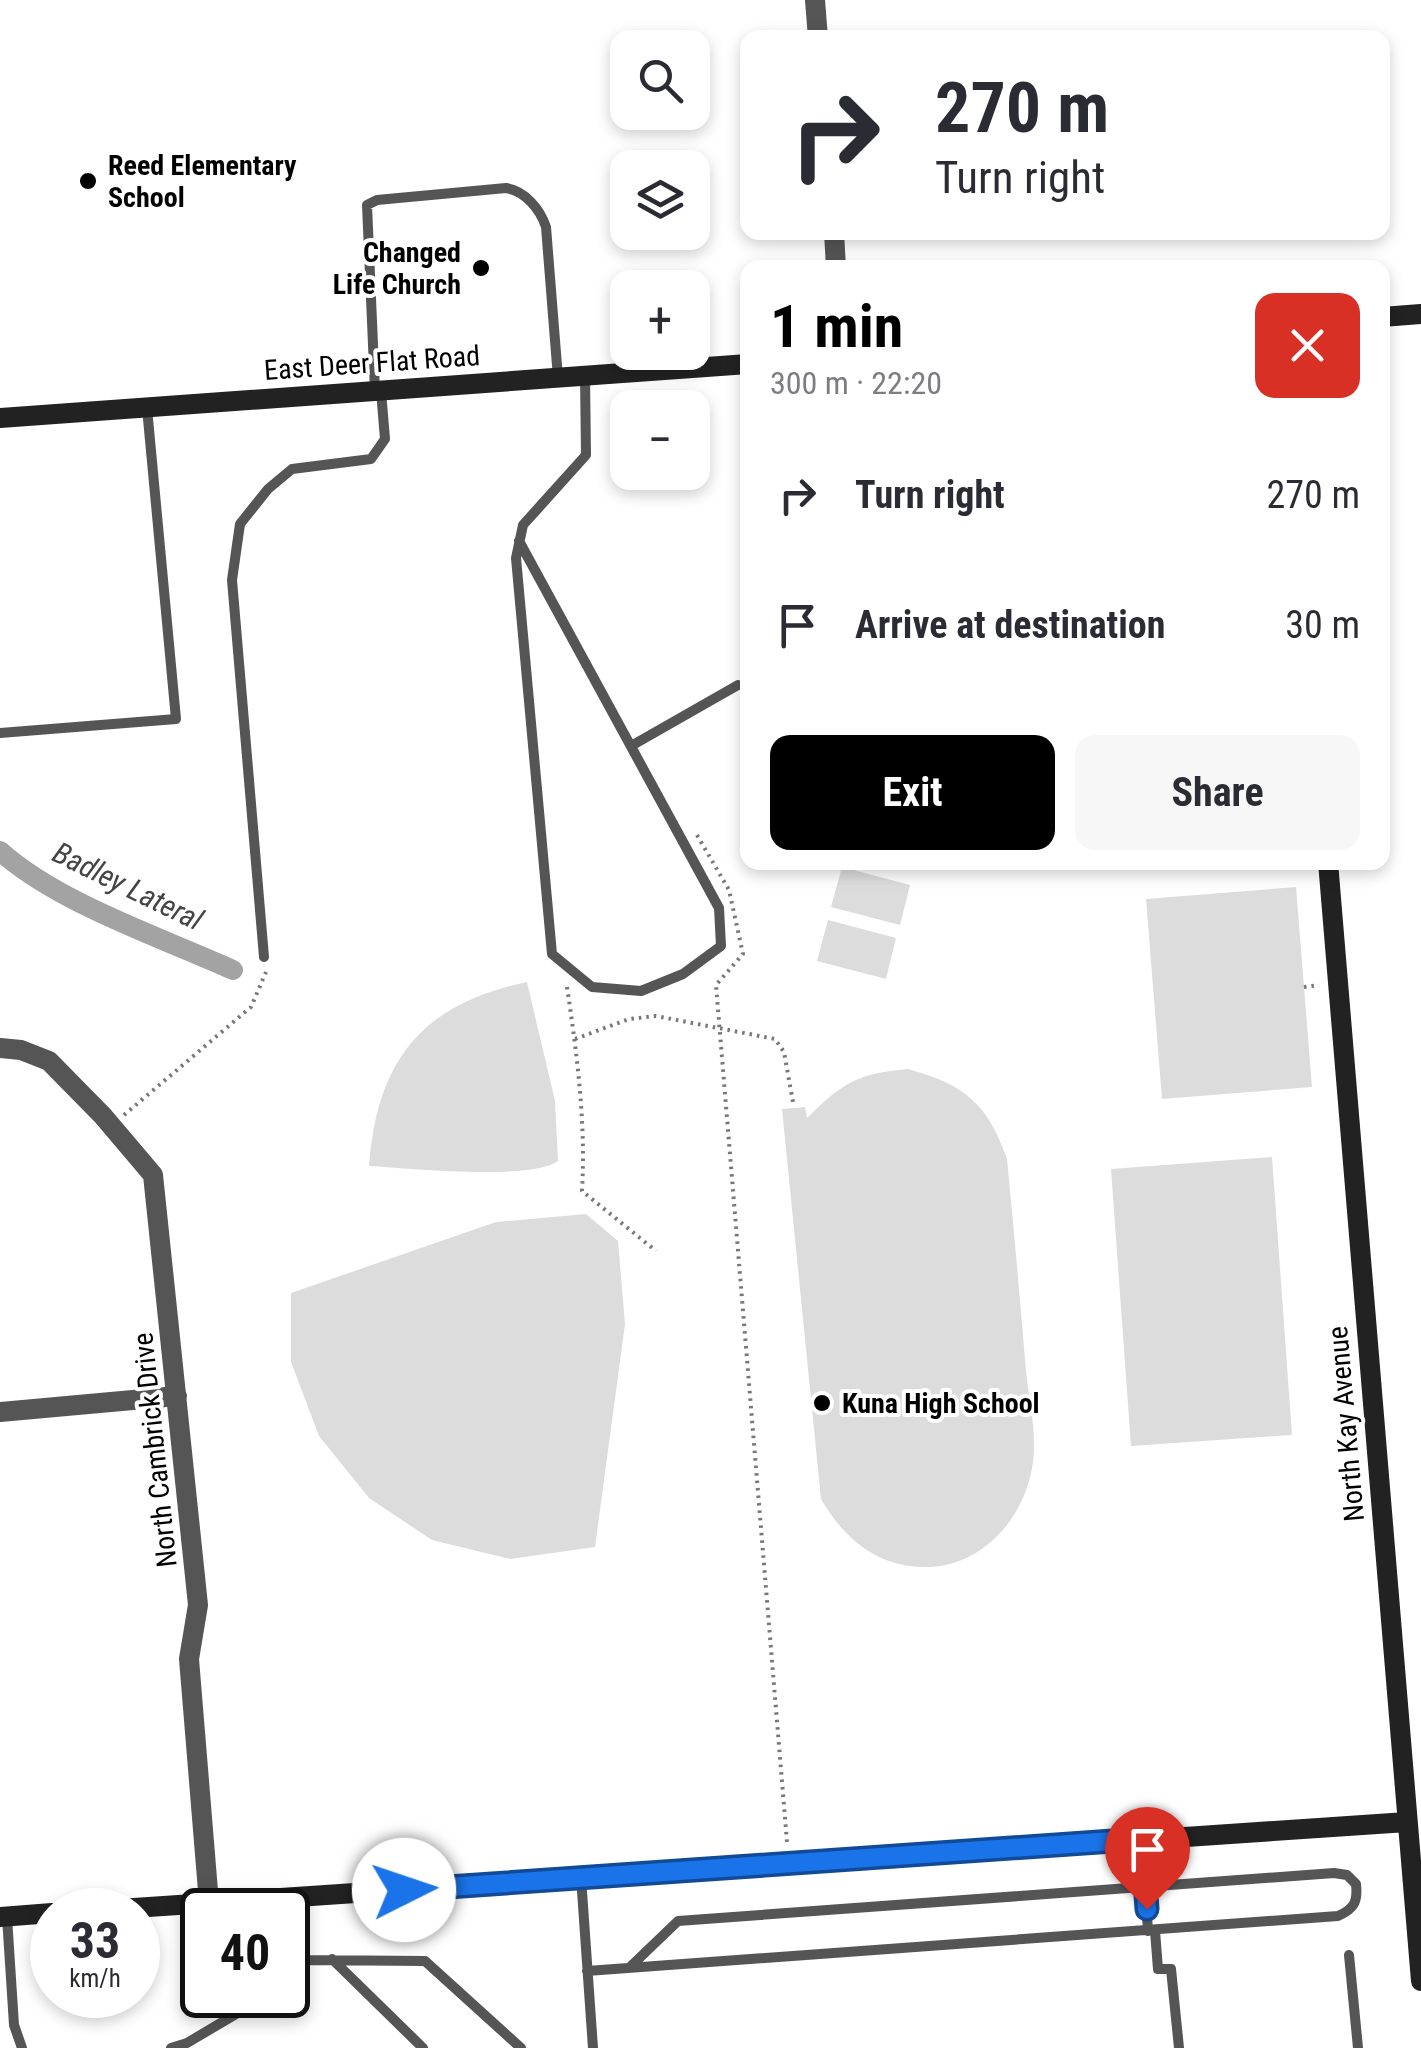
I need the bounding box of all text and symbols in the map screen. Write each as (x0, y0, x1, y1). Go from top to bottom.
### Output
map controls (610, 30, 710, 490)
button: search (610, 30, 710, 130)
text: 270 m (935, 67, 1109, 149)
icon: right (770, 70, 900, 200)
place label: Reed Elementary School (108, 149, 297, 214)
button: layers (610, 150, 710, 250)
text: Turn right (935, 151, 1105, 204)
marker: Reed Elementary School (77, 170, 99, 192)
place label: Changed Life Church (333, 236, 461, 301)
marker: Changed Life Church (470, 257, 492, 279)
button: + (610, 270, 710, 370)
text: 1 min (770, 291, 903, 362)
button: close (1255, 293, 1360, 398)
street label: East Deer Flat Road (263, 339, 481, 387)
text: 300 m · 22:20 (770, 364, 942, 402)
button: − (610, 390, 710, 490)
icon: right (770, 468, 825, 523)
text: Turn right (855, 473, 1005, 517)
text: 270 m (1266, 473, 1360, 517)
icon: arrive (770, 598, 825, 653)
text: Arrive at destination (855, 603, 1165, 647)
text: 30 m (1285, 603, 1360, 647)
button: Exit (770, 735, 1055, 850)
button: Share (1075, 735, 1360, 850)
water label: Badley Lateral (47, 835, 209, 937)
street label: North Kay Avenue (1321, 1325, 1371, 1523)
street label: North Cambrick Drive (126, 1331, 184, 1569)
place label: Kuna High School (842, 1387, 1040, 1420)
marker: Kuna High School (811, 1392, 833, 1414)
pin (1105, 1807, 1190, 1910)
icon: arrive (1120, 1822, 1175, 1877)
position arrow (352, 1838, 456, 1942)
speed limit sign: 40 (180, 1888, 310, 2018)
text: 33 (70, 1912, 120, 1970)
text: km/h (69, 1964, 121, 1993)

